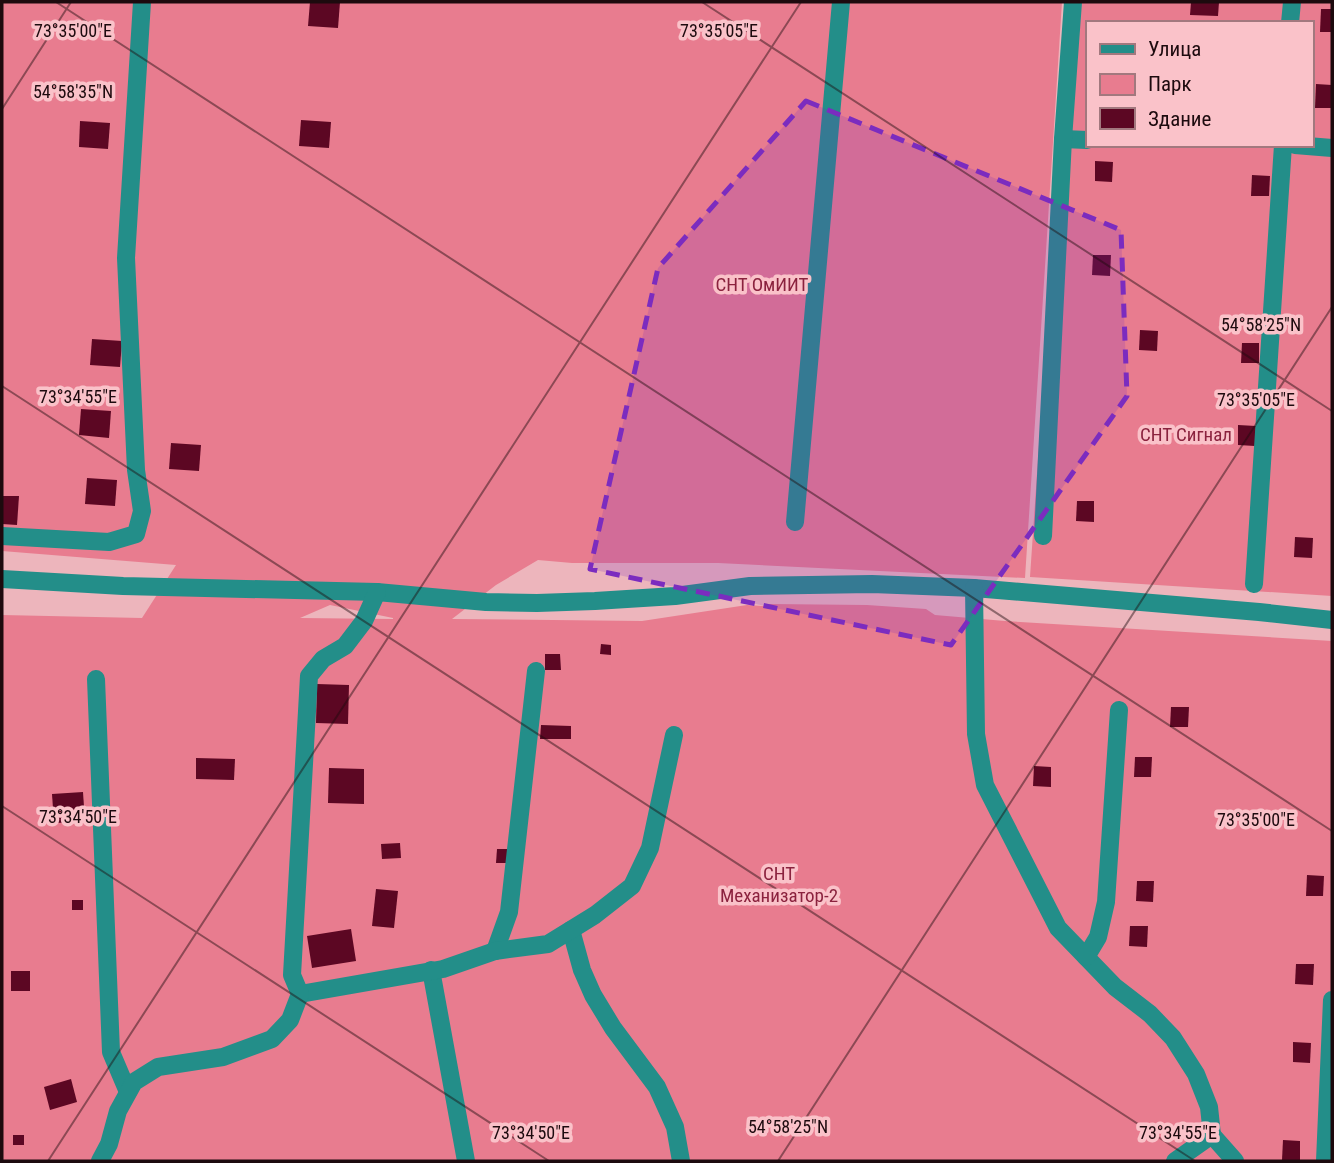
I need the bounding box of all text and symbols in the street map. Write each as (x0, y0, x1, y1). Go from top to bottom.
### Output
text: 73°35'00"E (34, 20, 112, 41)
text: 73°35'05"E (680, 20, 758, 41)
legend (1086, 21, 1313, 147)
text: Улица (1148, 37, 1201, 61)
text: Парк (1148, 72, 1192, 96)
text: 54°58'35"N (33, 81, 113, 102)
text: Здание (1148, 107, 1212, 131)
park label: СНТ ОмИИТ (715, 273, 809, 296)
text: 54°58'25"N (1221, 314, 1301, 335)
text: 73°34'55"E (39, 386, 117, 407)
text: 73°35'05"E (1217, 389, 1295, 410)
park label: СНТ Сигнал (1140, 423, 1232, 446)
text: 73°34'50"E (39, 806, 117, 827)
text: 73°35'00"E (1217, 809, 1295, 830)
park label: СНТ Механизатор-2 (720, 862, 838, 907)
text: 54°58'25"N (748, 1116, 828, 1137)
text: 73°34'50"E (492, 1122, 570, 1143)
text: 73°34'55"E (1139, 1122, 1217, 1143)

